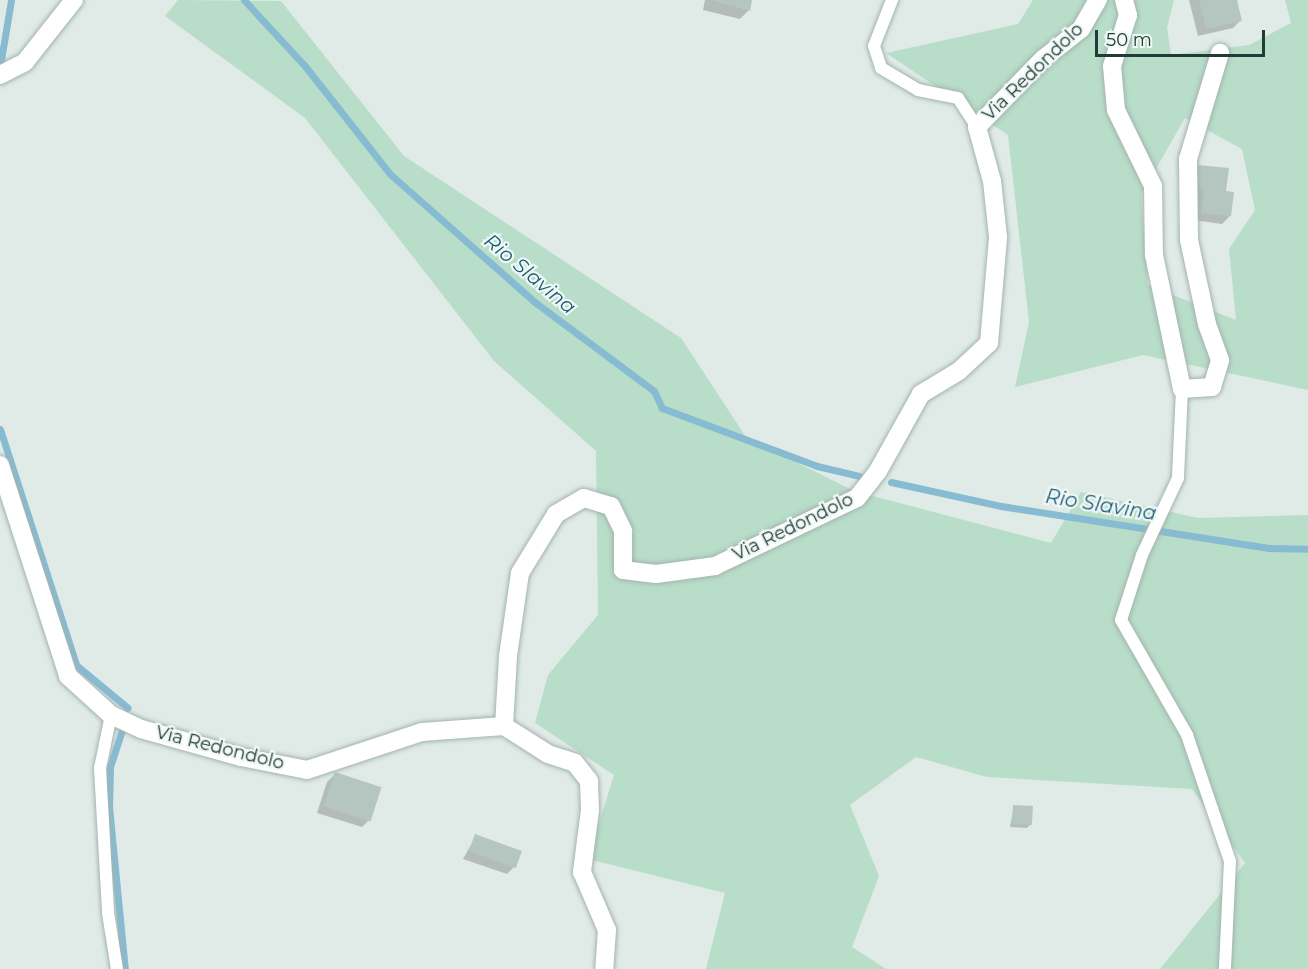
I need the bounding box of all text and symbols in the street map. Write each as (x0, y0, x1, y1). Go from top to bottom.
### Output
scale bar (1098, 18, 1268, 56)
street label: Via Redondolo (978, 19, 1088, 125)
text: 50 m (1106, 29, 1152, 51)
water label: Rio Slavina (479, 229, 581, 319)
water label: Rio Slavina (1044, 484, 1158, 526)
street label: Via Redondolo (729, 488, 857, 566)
street label: Via Redondolo (154, 722, 286, 774)

